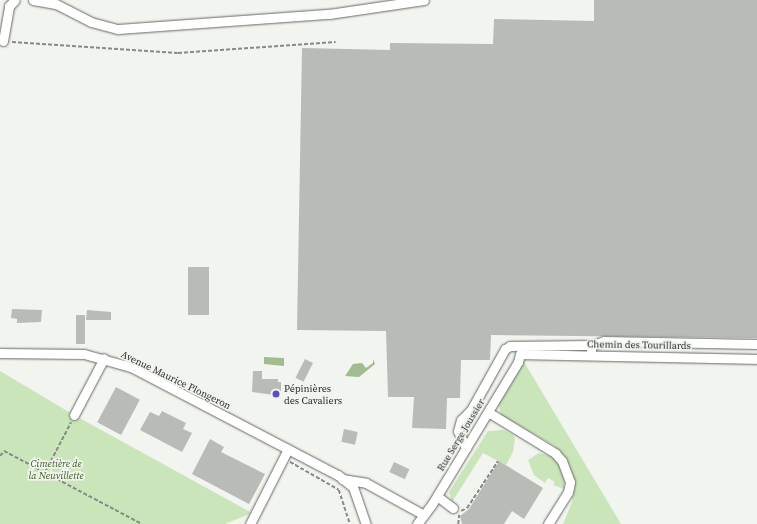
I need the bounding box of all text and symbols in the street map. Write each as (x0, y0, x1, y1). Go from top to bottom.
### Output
street label: Chemin des Tourillards (587, 338, 691, 352)
street label: Avenue Maurice Plongeron (119, 348, 233, 412)
place label: Pépinières des Cavaliers (284, 382, 342, 406)
marker: Pépinières des Cavaliers (271, 389, 281, 399)
street label: Rue Serge Joussier (435, 397, 487, 473)
park label: Cimetière de la Neuvillette (28, 457, 84, 480)

